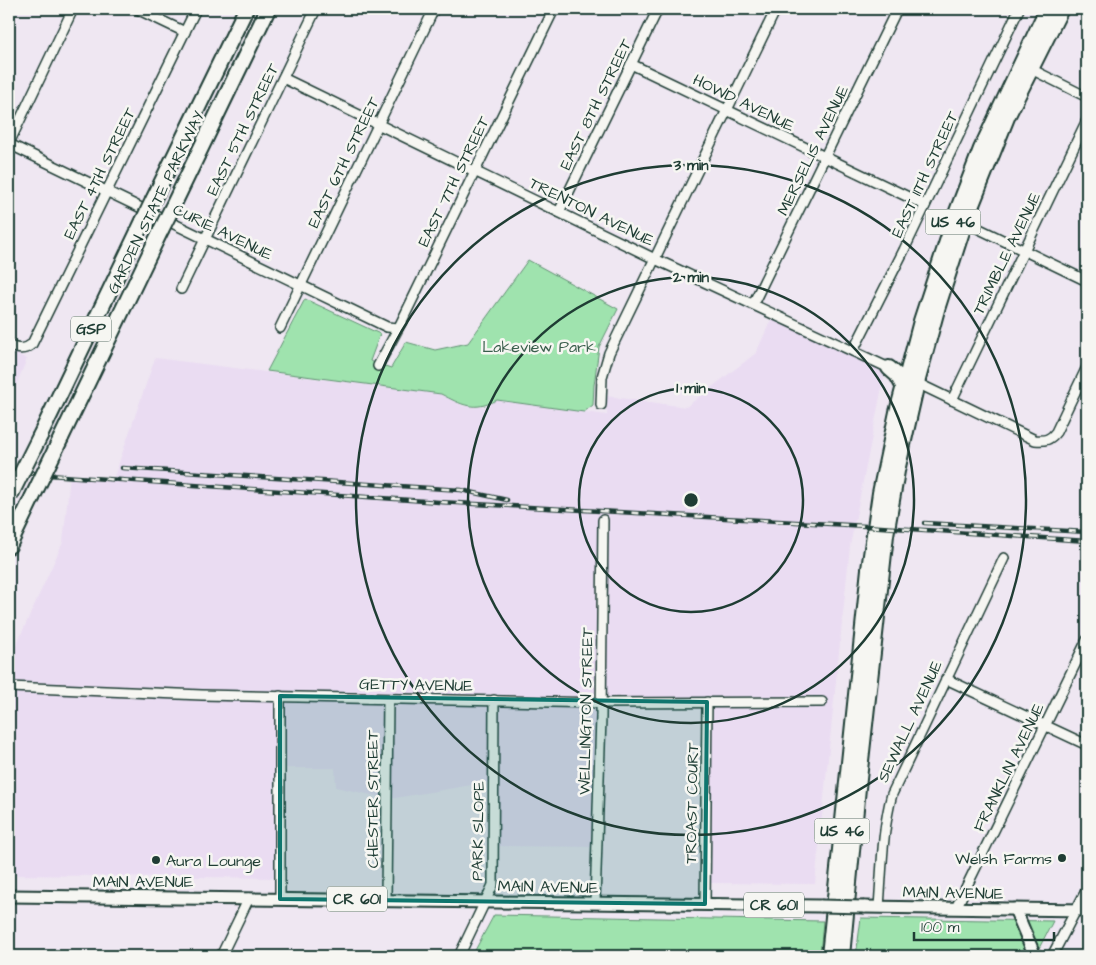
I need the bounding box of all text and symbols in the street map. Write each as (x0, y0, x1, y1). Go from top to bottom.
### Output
street label: EAST 8TH STREET (555, 35, 637, 174)
street label: EAST 5TH STREET (201, 60, 284, 199)
street label: HOWD AVENUE (689, 69, 799, 137)
street label: MERSELIS AVENUE (772, 81, 854, 219)
street label: EAST 6TH STREET (303, 93, 385, 232)
street label: EAST 4TH STREET (58, 104, 141, 243)
street label: GARDEN STATE PARKWAY (102, 107, 210, 297)
street label: EAST 11TH STREET (886, 108, 964, 241)
street label: EAST 7TH STREET (413, 112, 495, 250)
text: 3 min (672, 155, 709, 176)
street label: TRENTON AVENUE (526, 172, 658, 252)
street label: TRIMBLE AVENUE (968, 188, 1046, 318)
street label: CURIE AVENUE (169, 198, 277, 266)
road number: US 46 (926, 210, 980, 234)
text: 2 min (672, 267, 710, 288)
road number: GSP (71, 316, 111, 342)
park label: Lakeview Park (482, 336, 596, 358)
text: 1 min (676, 378, 706, 399)
centre of rings (682, 491, 700, 509)
street label: WELLINGTON STREET (574, 627, 598, 795)
street label: SEWALL AVENUE (872, 657, 948, 786)
street label: GETTY AVENUE (359, 673, 474, 697)
street label: FRANKLIN AVENUE (968, 699, 1050, 835)
street label: CHESTER STREET (362, 730, 384, 868)
street label: TROAST COURT (680, 742, 704, 864)
street label: PARK SLOPE (466, 780, 490, 881)
road number: US 46 (814, 818, 870, 844)
place label: Welsh Farms (955, 848, 1052, 870)
place label: Aura Lounge (166, 850, 261, 873)
marker: Welsh Farms (1056, 852, 1068, 864)
marker: Aura Lounge (150, 854, 162, 866)
street label: MAIN AVENUE (93, 871, 194, 893)
street label: MAIN AVENUE (498, 875, 599, 899)
street label: MAIN AVENUE (903, 881, 1004, 905)
road number: CR 601 (327, 886, 387, 912)
road number: CR 601 (744, 892, 804, 918)
scale bar (914, 910, 1054, 942)
text: 100 m (921, 917, 960, 938)

